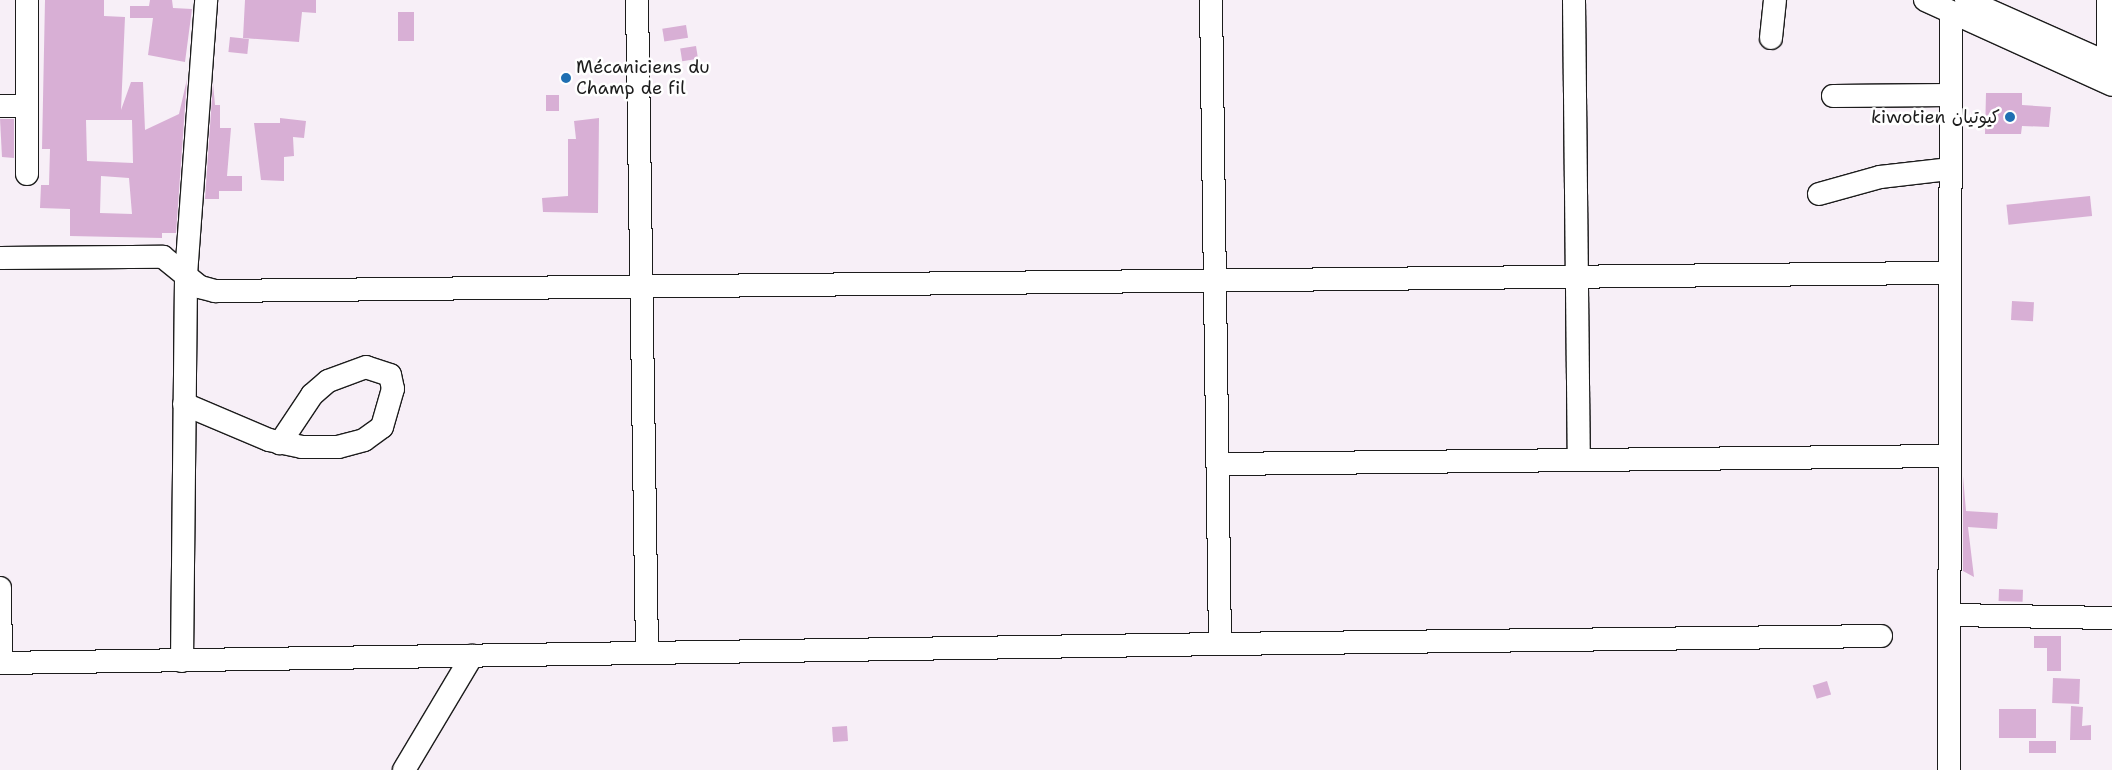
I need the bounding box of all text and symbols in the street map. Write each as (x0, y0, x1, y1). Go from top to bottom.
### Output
place label: Mécaniciens du Champ de fil (576, 57, 710, 100)
marker: Mécaniciens du Champ de fil (560, 72, 572, 84)
place label: kiwotien كيوتيان (1871, 106, 2000, 128)
marker: kiwotien كيوتيان (2004, 111, 2016, 123)

